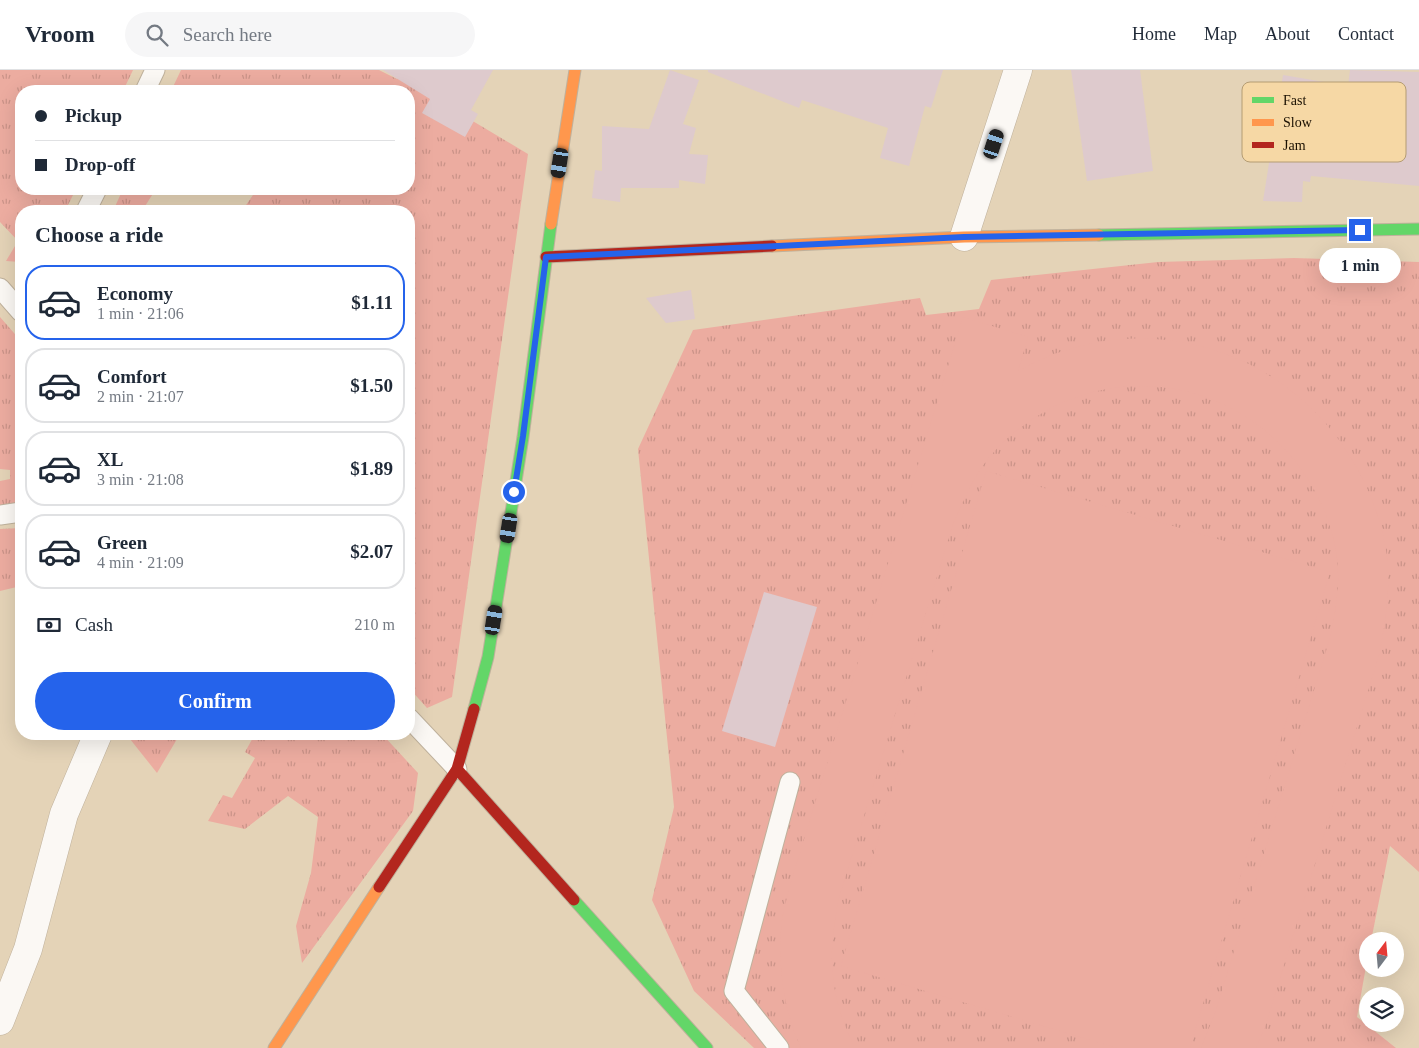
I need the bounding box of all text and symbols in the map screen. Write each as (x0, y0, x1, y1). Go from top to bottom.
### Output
search box (125, 12, 475, 57)
text: Vroom (25, 21, 95, 47)
icon: search (143, 21, 171, 49)
text: Search here (183, 24, 272, 45)
text: Home (1132, 24, 1176, 44)
text: Map (1204, 24, 1237, 44)
text: About (1265, 24, 1310, 44)
text: Contact (1338, 24, 1394, 44)
legend (1242, 82, 1406, 162)
text: Fast (1283, 93, 1306, 108)
text: Pickup (65, 105, 122, 126)
text: Slow (1283, 115, 1313, 130)
car (982, 127, 1005, 161)
text: Jam (1283, 138, 1306, 153)
car (550, 147, 569, 179)
text: Drop-off (65, 154, 135, 175)
route end (1349, 219, 1371, 241)
text: Choose a ride (35, 222, 163, 247)
callout: 1 min (1319, 248, 1401, 282)
text: 1 min (1341, 257, 1379, 274)
icon: car (37, 280, 82, 325)
text: Economy (97, 283, 173, 304)
text: $1.11 (351, 292, 393, 313)
text: 1 min · 21:06 (97, 305, 184, 322)
icon: car (37, 363, 82, 408)
text: Comfort (97, 366, 167, 387)
text: $1.50 (350, 375, 393, 396)
text: 2 min · 21:07 (97, 388, 184, 405)
icon: car (37, 446, 82, 491)
text: XL (97, 449, 123, 470)
text: $1.89 (350, 458, 393, 479)
text: 3 min · 21:08 (97, 471, 184, 488)
route start (503, 481, 525, 503)
car (499, 512, 518, 544)
icon: car (37, 529, 82, 574)
text: Green (97, 532, 147, 553)
text: $2.07 (350, 541, 393, 562)
text: 4 min · 21:09 (97, 554, 184, 571)
car (484, 604, 503, 636)
icon: cash (35, 611, 63, 639)
text: Cash (75, 614, 113, 635)
text: 210 m (355, 616, 395, 633)
button: Confirm (35, 672, 395, 730)
north arrow (1359, 932, 1404, 978)
map controls (1359, 932, 1404, 1032)
button: layers (1359, 987, 1404, 1032)

